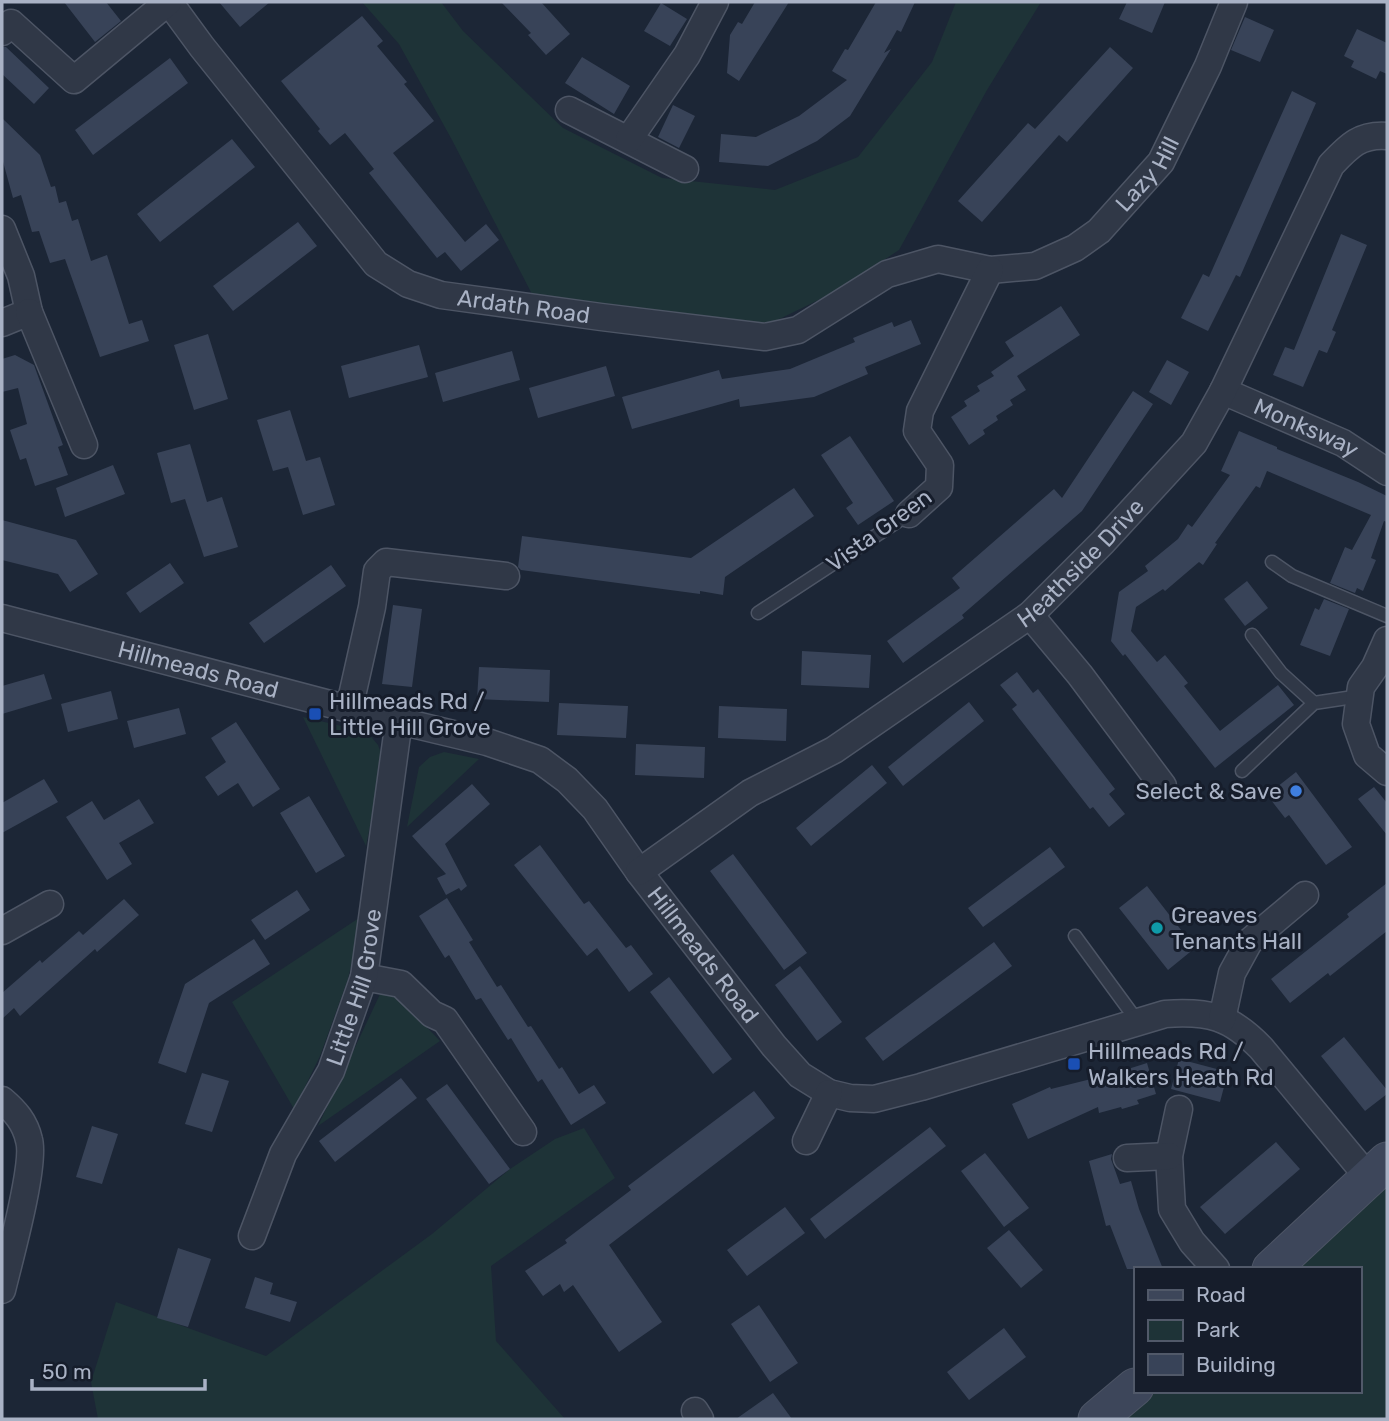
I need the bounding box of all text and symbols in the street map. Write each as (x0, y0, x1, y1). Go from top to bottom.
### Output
street label: Lazy Hill (1109, 132, 1185, 217)
street label: Ardath Road (456, 283, 592, 329)
street label: Monksway (1250, 392, 1364, 464)
street label: Vista Green (821, 482, 937, 578)
street label: Heathside Drive (1012, 493, 1150, 634)
street label: Hillmeads Road (115, 635, 282, 704)
place label: Hillmeads Rd / Little Hill Grove (329, 687, 491, 741)
marker: Hillmeads Rd / Little Hill Grove (307, 706, 323, 722)
place label: Select & Save (1135, 777, 1282, 805)
marker: Select & Save (1288, 783, 1304, 799)
street label: Hillmeads Road (642, 881, 765, 1028)
place label: Greaves Tenants Hall (1171, 901, 1302, 955)
street label: Little Hill Grove (320, 907, 387, 1069)
marker: Greaves Tenants Hall (1149, 920, 1165, 936)
place label: Hillmeads Rd / Walkers Heath Rd (1088, 1037, 1274, 1091)
marker: Hillmeads Rd / Walkers Heath Rd (1066, 1056, 1082, 1072)
legend (1134, 1267, 1361, 1393)
text: Road (1196, 1282, 1246, 1307)
text: Park (1196, 1317, 1240, 1342)
scale bar (32, 1348, 205, 1392)
text: Building (1196, 1352, 1276, 1377)
text: 50 m (42, 1359, 92, 1384)

